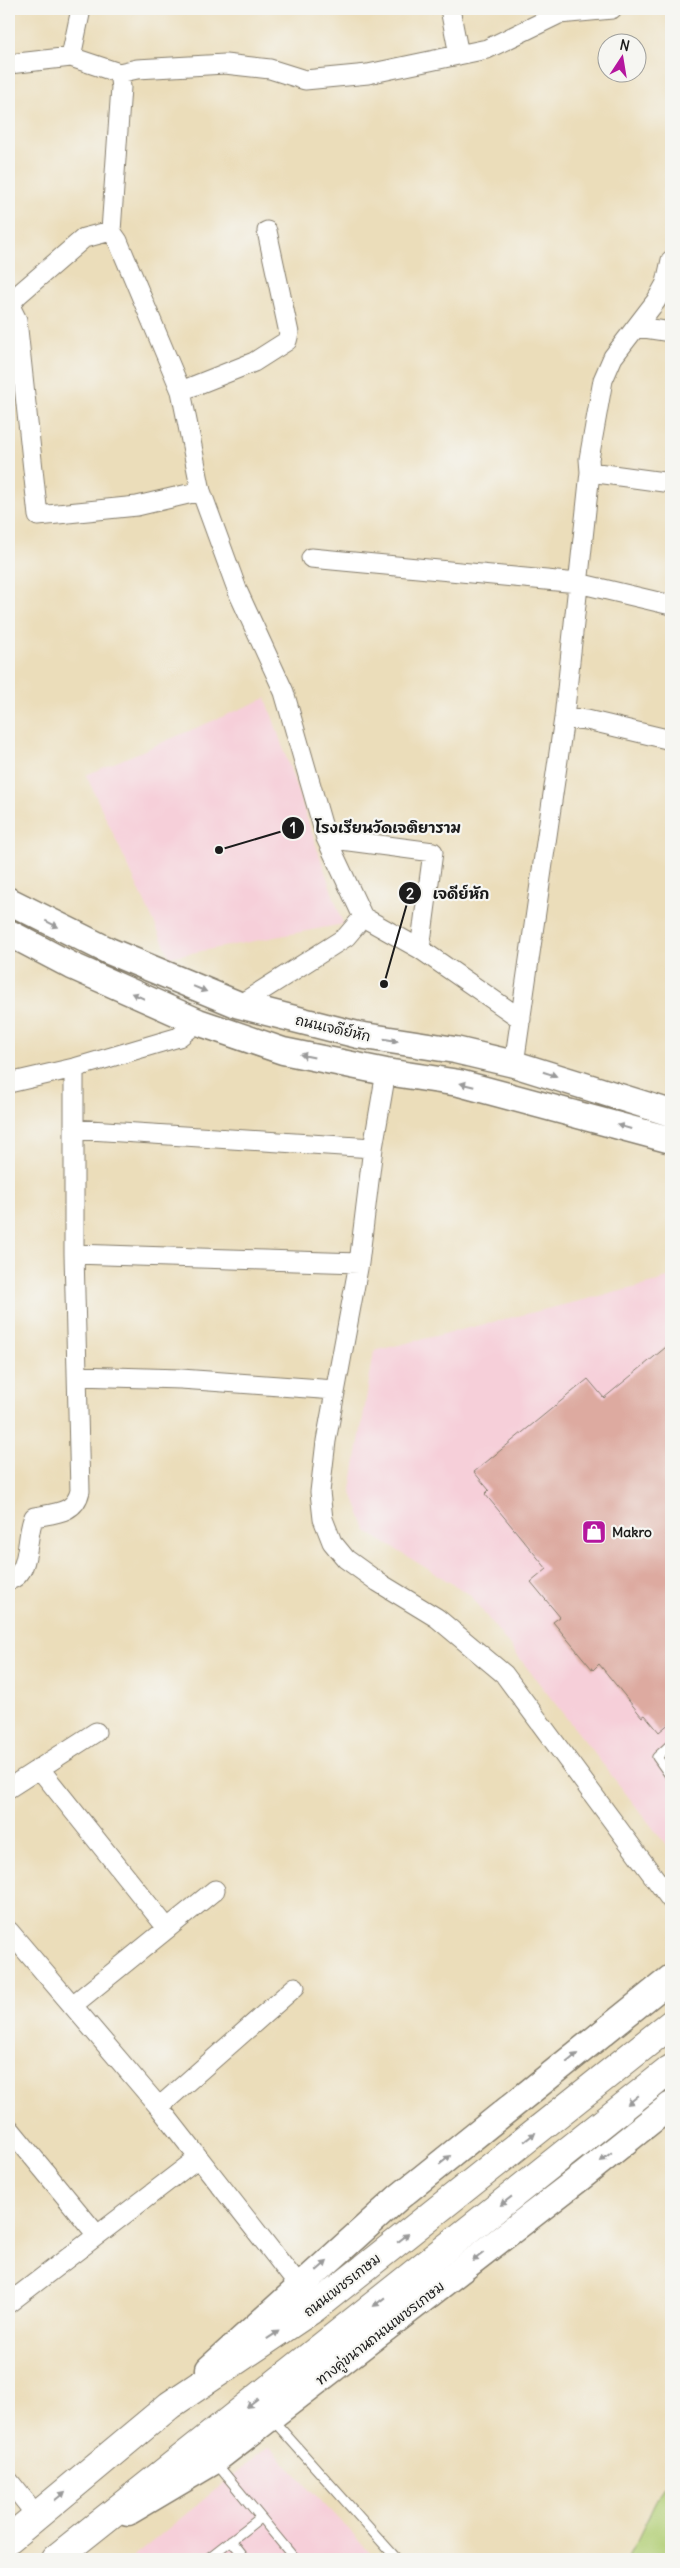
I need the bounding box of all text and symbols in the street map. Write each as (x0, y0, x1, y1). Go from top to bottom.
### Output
north arrow (598, 32, 648, 82)
text: N (618, 35, 631, 55)
callout: โรงเรียนวัดเจติยาราม (280, 813, 472, 843)
text: 1 (290, 818, 296, 837)
text: โรงเรียนวัดเจติยาราม (314, 818, 461, 837)
callout: เจดีย์หัก (397, 878, 499, 908)
text: 2 (406, 884, 414, 903)
text: เจดีย์หัก (433, 884, 489, 903)
one-way arrow (45, 920, 59, 928)
one-way arrow (193, 986, 208, 994)
one-way arrow (131, 991, 145, 999)
street label: ถนนเจดีย์หัก (294, 1011, 372, 1045)
one-way arrow (383, 1037, 399, 1045)
one-way arrow (300, 1052, 315, 1060)
one-way arrow (542, 1070, 557, 1078)
one-way arrow (460, 1081, 475, 1089)
one-way arrow (617, 1122, 632, 1130)
shop icon: Makro (581, 1519, 607, 1545)
place label: Makro (612, 1523, 652, 1541)
one-way arrow (565, 2053, 578, 2064)
one-way arrow (627, 2094, 640, 2105)
one-way arrow (523, 2131, 536, 2142)
one-way arrow (600, 2152, 613, 2163)
one-way arrow (438, 2155, 451, 2166)
one-way arrow (500, 2196, 513, 2207)
one-way arrow (396, 2232, 409, 2243)
street label: ถนนเพชรเกษม (300, 2249, 384, 2321)
one-way arrow (472, 2252, 485, 2263)
one-way arrow (315, 2260, 327, 2272)
street label: ทางคู่ขนานถนนเพชรเกษม (312, 2277, 449, 2390)
one-way arrow (373, 2297, 386, 2308)
one-way arrow (266, 2331, 280, 2340)
one-way arrow (245, 2398, 258, 2409)
one-way arrow (53, 2491, 66, 2502)

